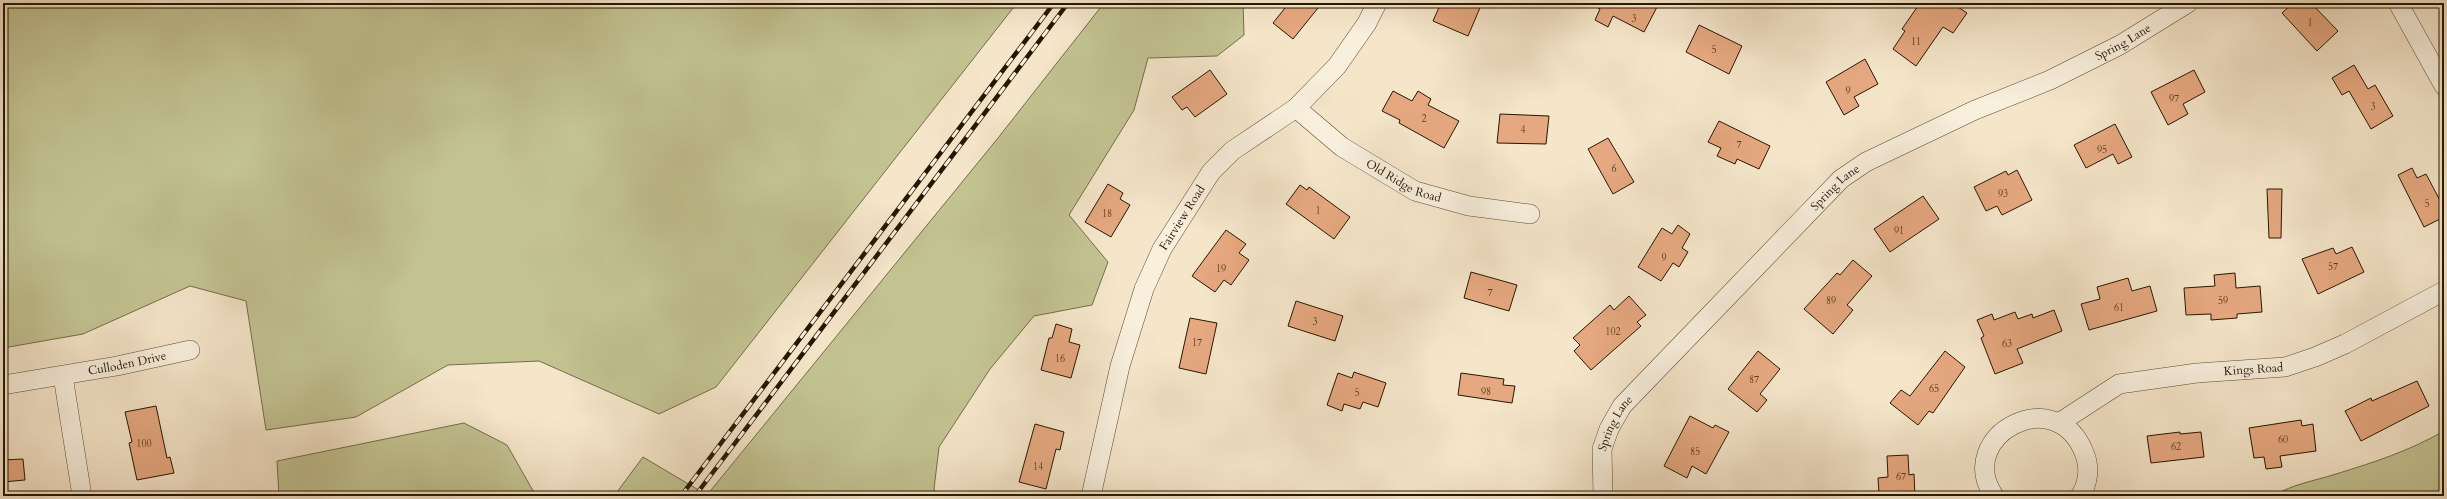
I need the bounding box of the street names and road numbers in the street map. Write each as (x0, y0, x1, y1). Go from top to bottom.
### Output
street label: Spring Lane (2092, 20, 2154, 64)
street label: Old Ridge Road (1363, 155, 1444, 206)
street label: Spring Lane (1807, 161, 1863, 214)
street label: Fairview Road (1155, 182, 1209, 253)
street label: Culloden Drive (87, 347, 168, 379)
street label: Kings Road (2223, 359, 2284, 379)
street label: Spring Lane (1594, 392, 1636, 453)

